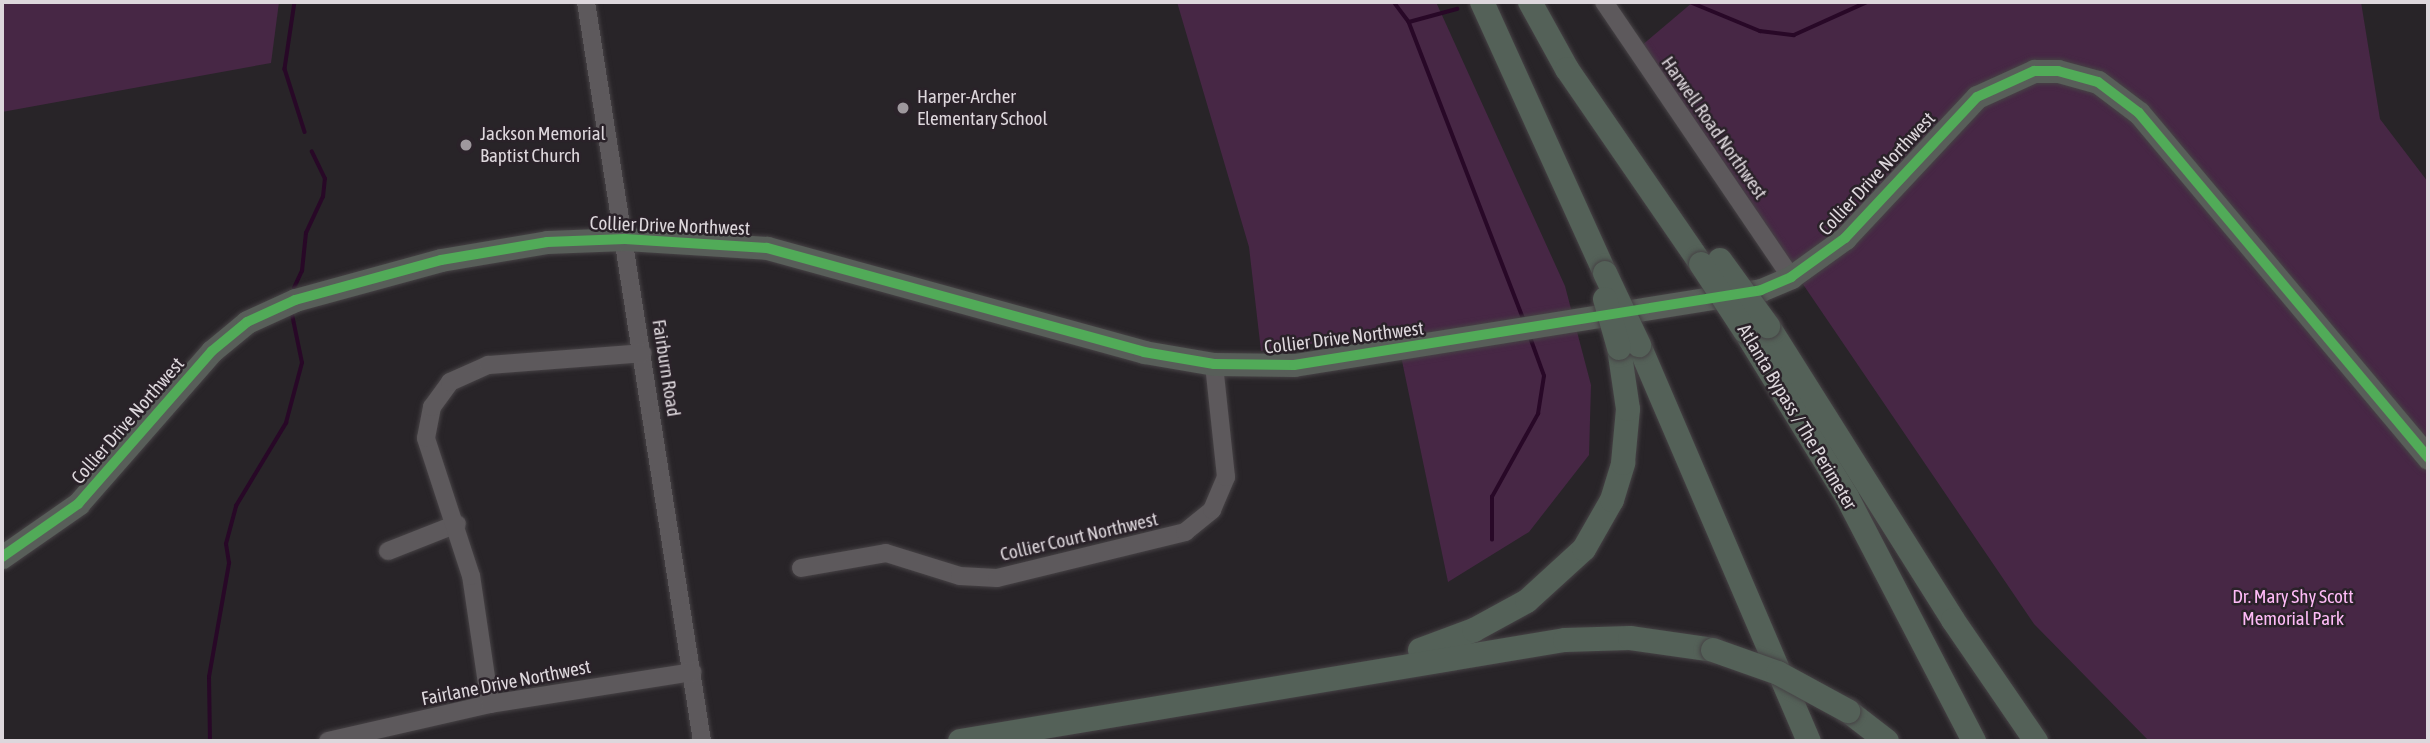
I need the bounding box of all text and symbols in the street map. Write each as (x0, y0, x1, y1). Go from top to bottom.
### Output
street label: Harwell Road Northwest (1656, 52, 1772, 204)
place label: Harper-Archer Elementary School (917, 86, 1048, 130)
marker: Harper-Archer Elementary School (895, 100, 911, 116)
street label: Collier Drive Northwest (1814, 108, 1940, 240)
place label: Jackson Memorial Baptist Church (480, 123, 606, 167)
marker: Jackson Memorial Baptist Church (458, 137, 474, 153)
street label: Collier Drive Northwest (589, 212, 751, 240)
street label: Collier Drive Northwest (1263, 317, 1425, 359)
street label: Fairburn Road (647, 318, 685, 418)
street label: Atlanta Bypass / The Perimeter (1733, 320, 1861, 514)
street label: Collier Drive Northwest (67, 353, 189, 489)
street label: Collier Court Northwest (998, 508, 1160, 566)
park label: Dr. Mary Shy Scott Memorial Park (2232, 586, 2354, 630)
street label: Fairlane Drive Northwest (419, 655, 593, 711)

